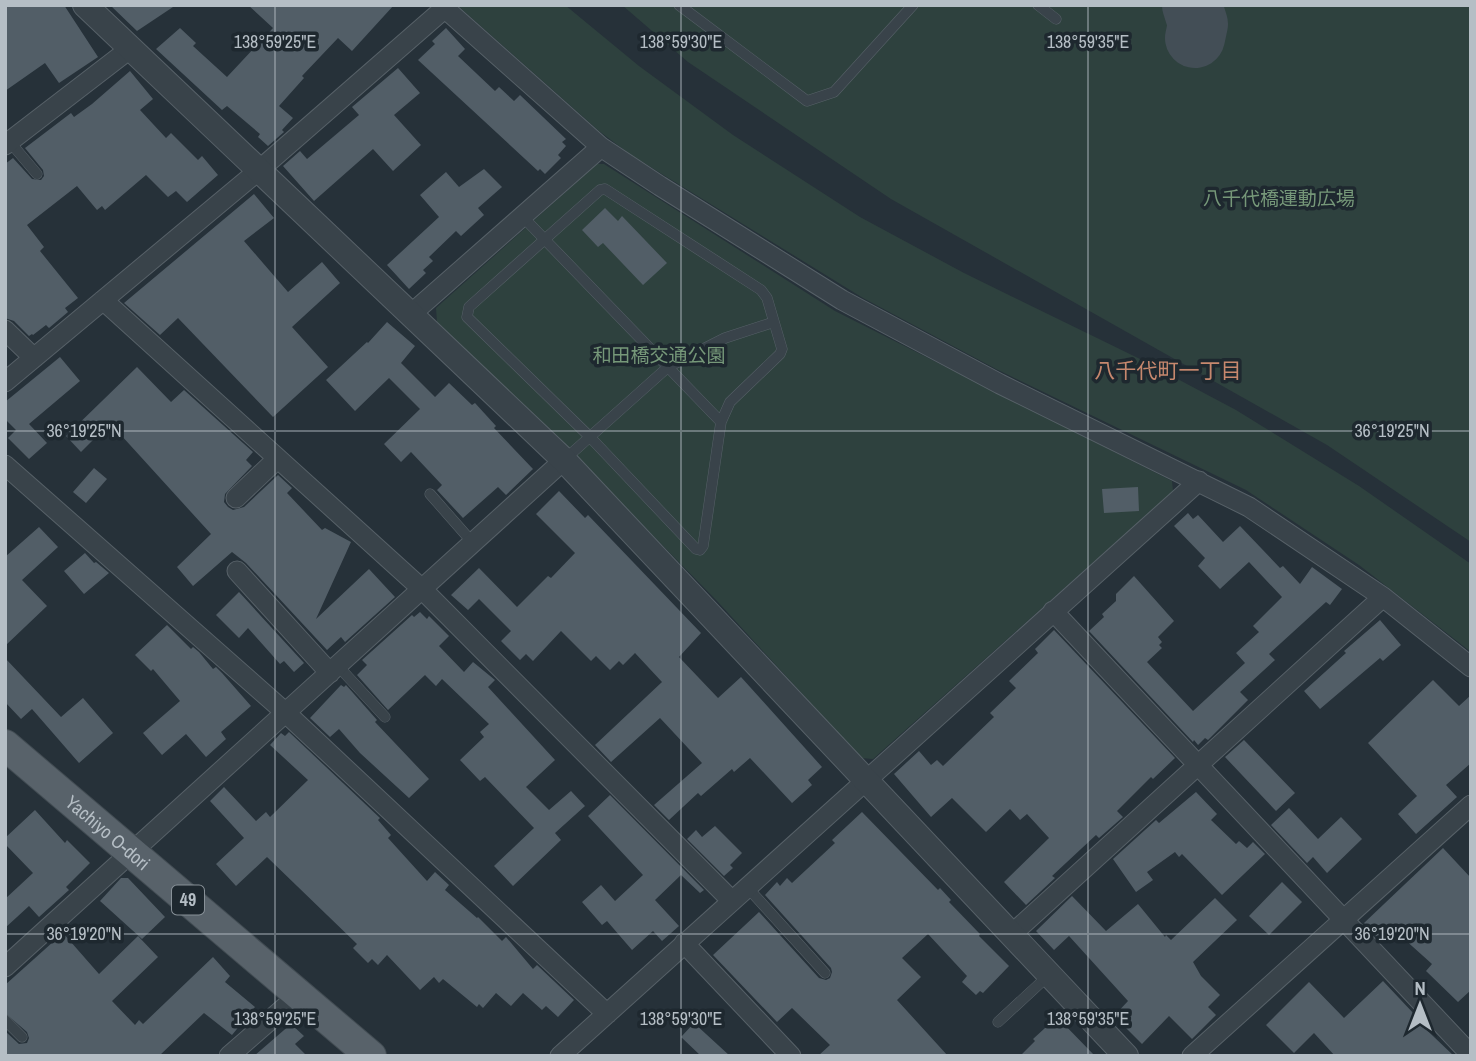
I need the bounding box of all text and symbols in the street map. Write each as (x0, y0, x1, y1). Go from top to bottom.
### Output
text: 138°59'25"E (234, 29, 316, 54)
text: 138°59'30"E (640, 29, 722, 54)
text: 138°59'35"E (1047, 29, 1129, 54)
park label: 八千代橋運動広場 (1203, 185, 1355, 211)
park label: 和田橋交通公園 (592, 342, 726, 368)
district label: 八千代町一丁目 (1095, 356, 1242, 385)
text: 36°19'25"N (46, 418, 122, 443)
text: 36°19'25"N (1354, 418, 1430, 443)
street label: Yachiyo O-dori (60, 789, 156, 876)
road number: 49 (172, 886, 204, 915)
text: 36°19'20"N (46, 921, 122, 946)
text: 36°19'20"N (1354, 921, 1430, 946)
north arrow (1385, 970, 1455, 1040)
text: N (1414, 975, 1426, 1001)
text: 138°59'25"E (234, 1006, 316, 1031)
text: 138°59'30"E (640, 1006, 722, 1031)
text: 138°59'35"E (1047, 1006, 1129, 1031)

